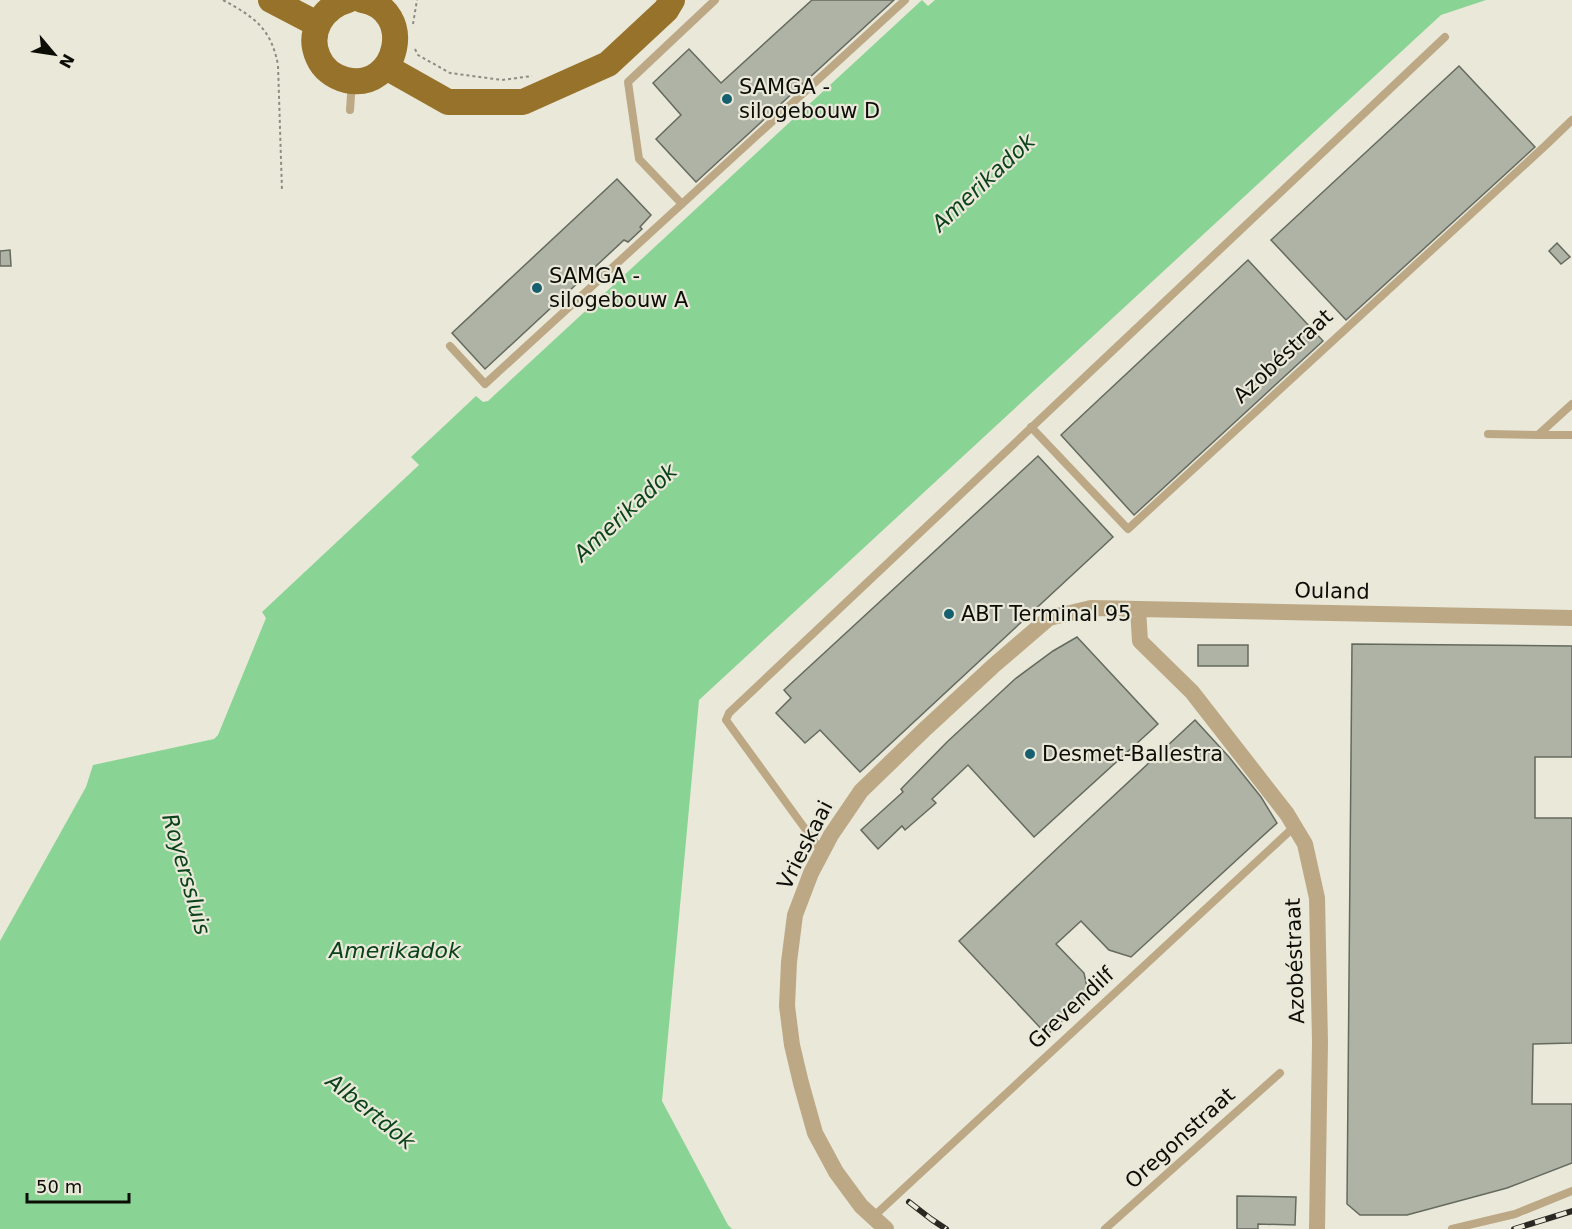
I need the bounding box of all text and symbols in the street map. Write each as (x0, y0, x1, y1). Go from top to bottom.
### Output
north arrow (24, 24, 84, 84)
text: N (55, 51, 78, 71)
place label: SAMGA - silogebouw D (739, 75, 880, 123)
marker: SAMGA - silogebouw D (720, 92, 734, 106)
water label: Amerikadok (925, 128, 1041, 238)
place label: SAMGA - silogebouw A (549, 264, 689, 312)
marker: SAMGA - silogebouw A (530, 281, 544, 295)
street label: Azobéstraat (1229, 304, 1337, 408)
water label: Amerikadok (567, 458, 683, 568)
street label: Ouland (1294, 578, 1370, 604)
place label: ABT Terminal 95 (961, 602, 1131, 626)
marker: ABT Terminal 95 (942, 607, 956, 621)
place label: Desmet-Ballestra (1042, 742, 1223, 766)
marker: Desmet-Ballestra (1023, 747, 1037, 761)
street label: Vrieskaai (773, 797, 837, 893)
water label: Royerssluis (157, 811, 216, 938)
street label: Azobéstraat (1281, 897, 1309, 1025)
water label: Amerikadok (327, 938, 462, 963)
street label: Grevendilf (1023, 962, 1119, 1054)
water label: Albertdok (320, 1067, 421, 1155)
street label: Oregonstraat (1120, 1083, 1240, 1193)
scale bar (27, 1166, 129, 1204)
text: 50 m (36, 1176, 82, 1197)

